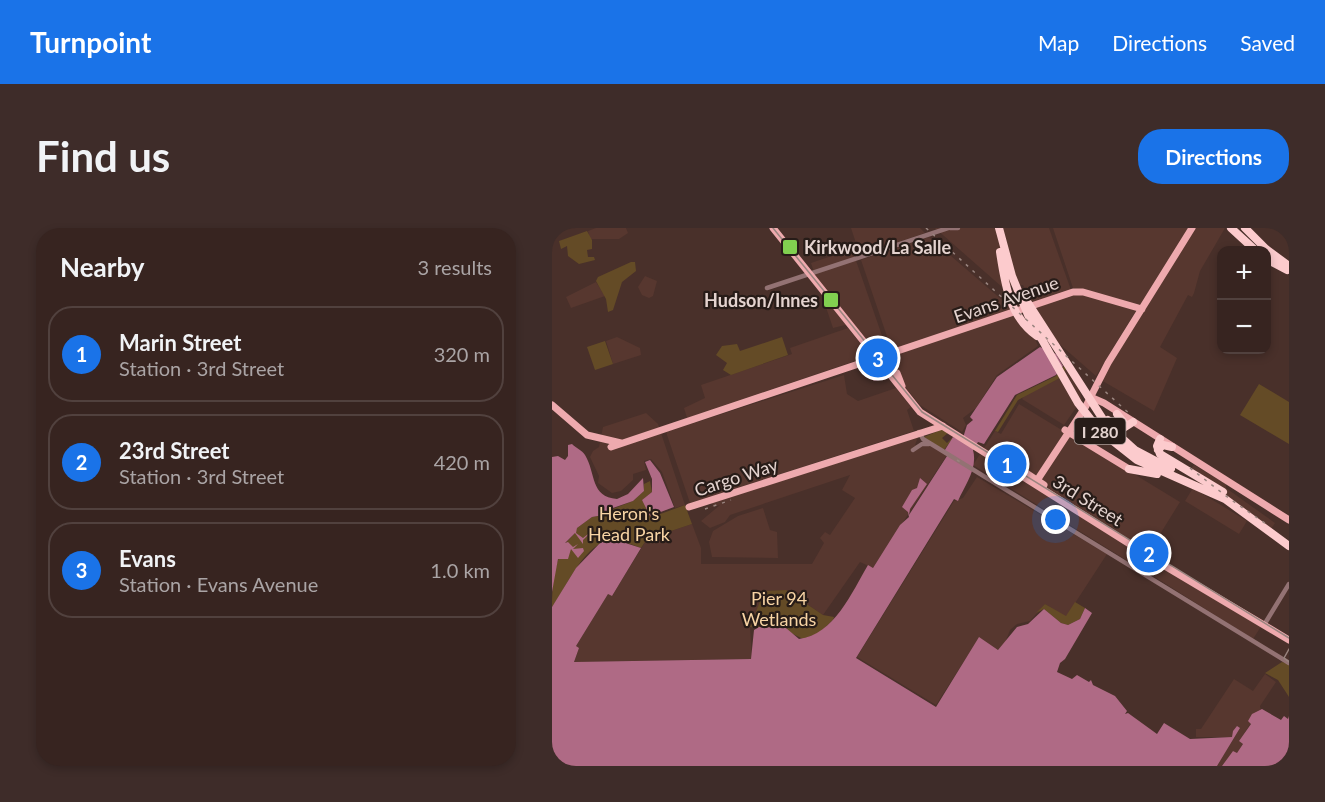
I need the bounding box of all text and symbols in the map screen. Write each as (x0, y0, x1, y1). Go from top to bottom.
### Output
text: Turnpoint (30, 25, 151, 59)
text: Map (1038, 30, 1079, 55)
text: Directions (1112, 30, 1207, 55)
text: Saved (1240, 30, 1295, 55)
button: Directions (1138, 129, 1289, 184)
text: Find us (36, 131, 170, 181)
place label: Kirkwood/La Salle (804, 236, 952, 258)
marker: Kirkwood/La Salle (781, 238, 799, 256)
map controls (1217, 246, 1271, 354)
button: + (1217, 246, 1271, 300)
text: Nearby (60, 251, 145, 283)
text: 3 results (417, 255, 492, 279)
street label: Evans Avenue (951, 271, 1061, 327)
place label: Hudson/Innes (704, 289, 818, 311)
marker: Hudson/Innes (822, 291, 840, 309)
button: − (1217, 300, 1271, 354)
text: Marin Street (119, 329, 241, 356)
pin: 3 (858, 336, 898, 380)
text: 1 (76, 342, 87, 366)
text: 320 m (434, 342, 490, 366)
text: Station · 3rd Street (119, 356, 284, 380)
road number: I 280 (1074, 418, 1126, 444)
text: 23rd Street (119, 437, 229, 464)
pin: 1 (988, 442, 1026, 486)
text: 2 (76, 450, 87, 474)
text: 420 m (434, 450, 490, 474)
street label: Cargo Way (691, 453, 781, 501)
text: Station · 3rd Street (119, 464, 284, 488)
street label: 3rd Street (1049, 470, 1128, 530)
park label: Heron's Head Park (588, 502, 671, 545)
your location (1041, 505, 1070, 534)
pin: 2 (1130, 530, 1168, 576)
text: Evans (119, 545, 176, 572)
text: 3 (76, 558, 87, 582)
text: 1.0 km (430, 558, 490, 582)
text: Station · Evans Avenue (119, 572, 318, 596)
park label: Pier 94 Wetlands (742, 587, 817, 630)

